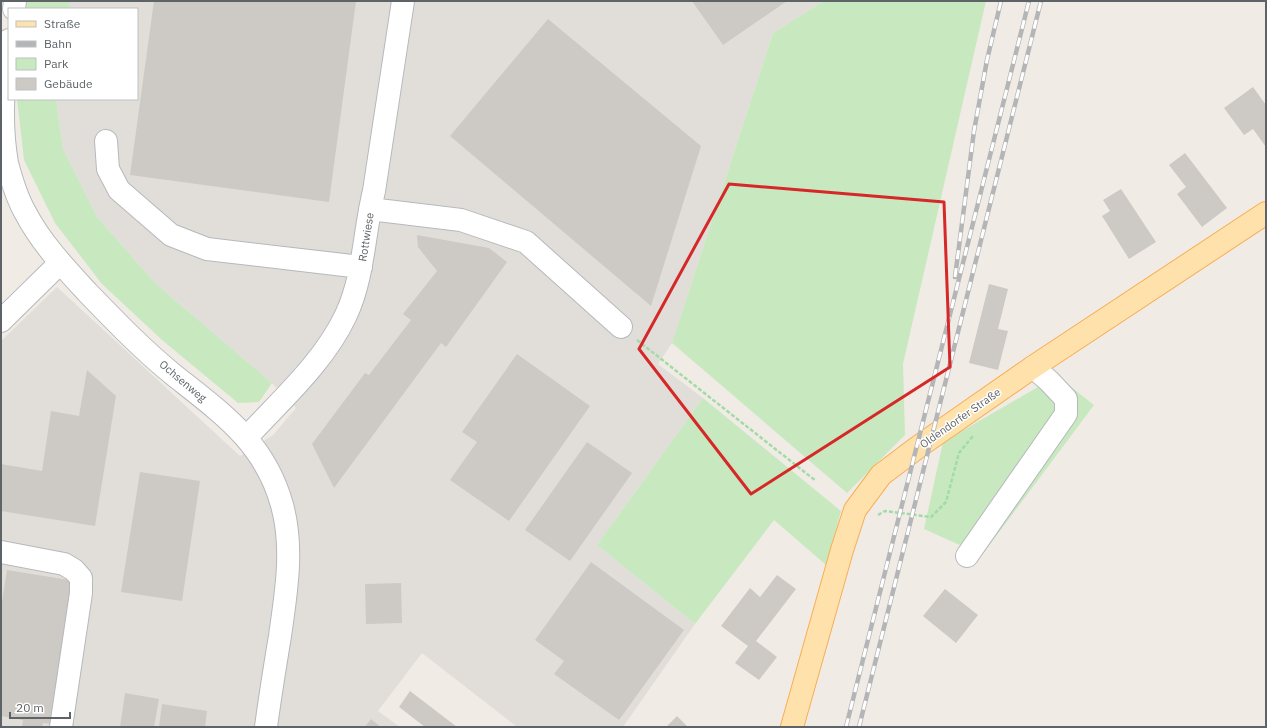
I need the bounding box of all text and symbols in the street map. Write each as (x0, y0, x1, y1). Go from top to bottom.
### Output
legend (8, 8, 138, 100)
text: Straße (44, 16, 81, 31)
text: Bahn (44, 36, 72, 51)
text: Park (44, 56, 69, 71)
text: Gebäude (44, 76, 93, 91)
street label: Rottwiese (355, 212, 377, 262)
street label: Ochsenweg (157, 357, 210, 405)
street label: Oldendorfer Straße (917, 385, 1003, 451)
scale bar (10, 694, 70, 720)
text: 20 m (16, 700, 44, 715)

